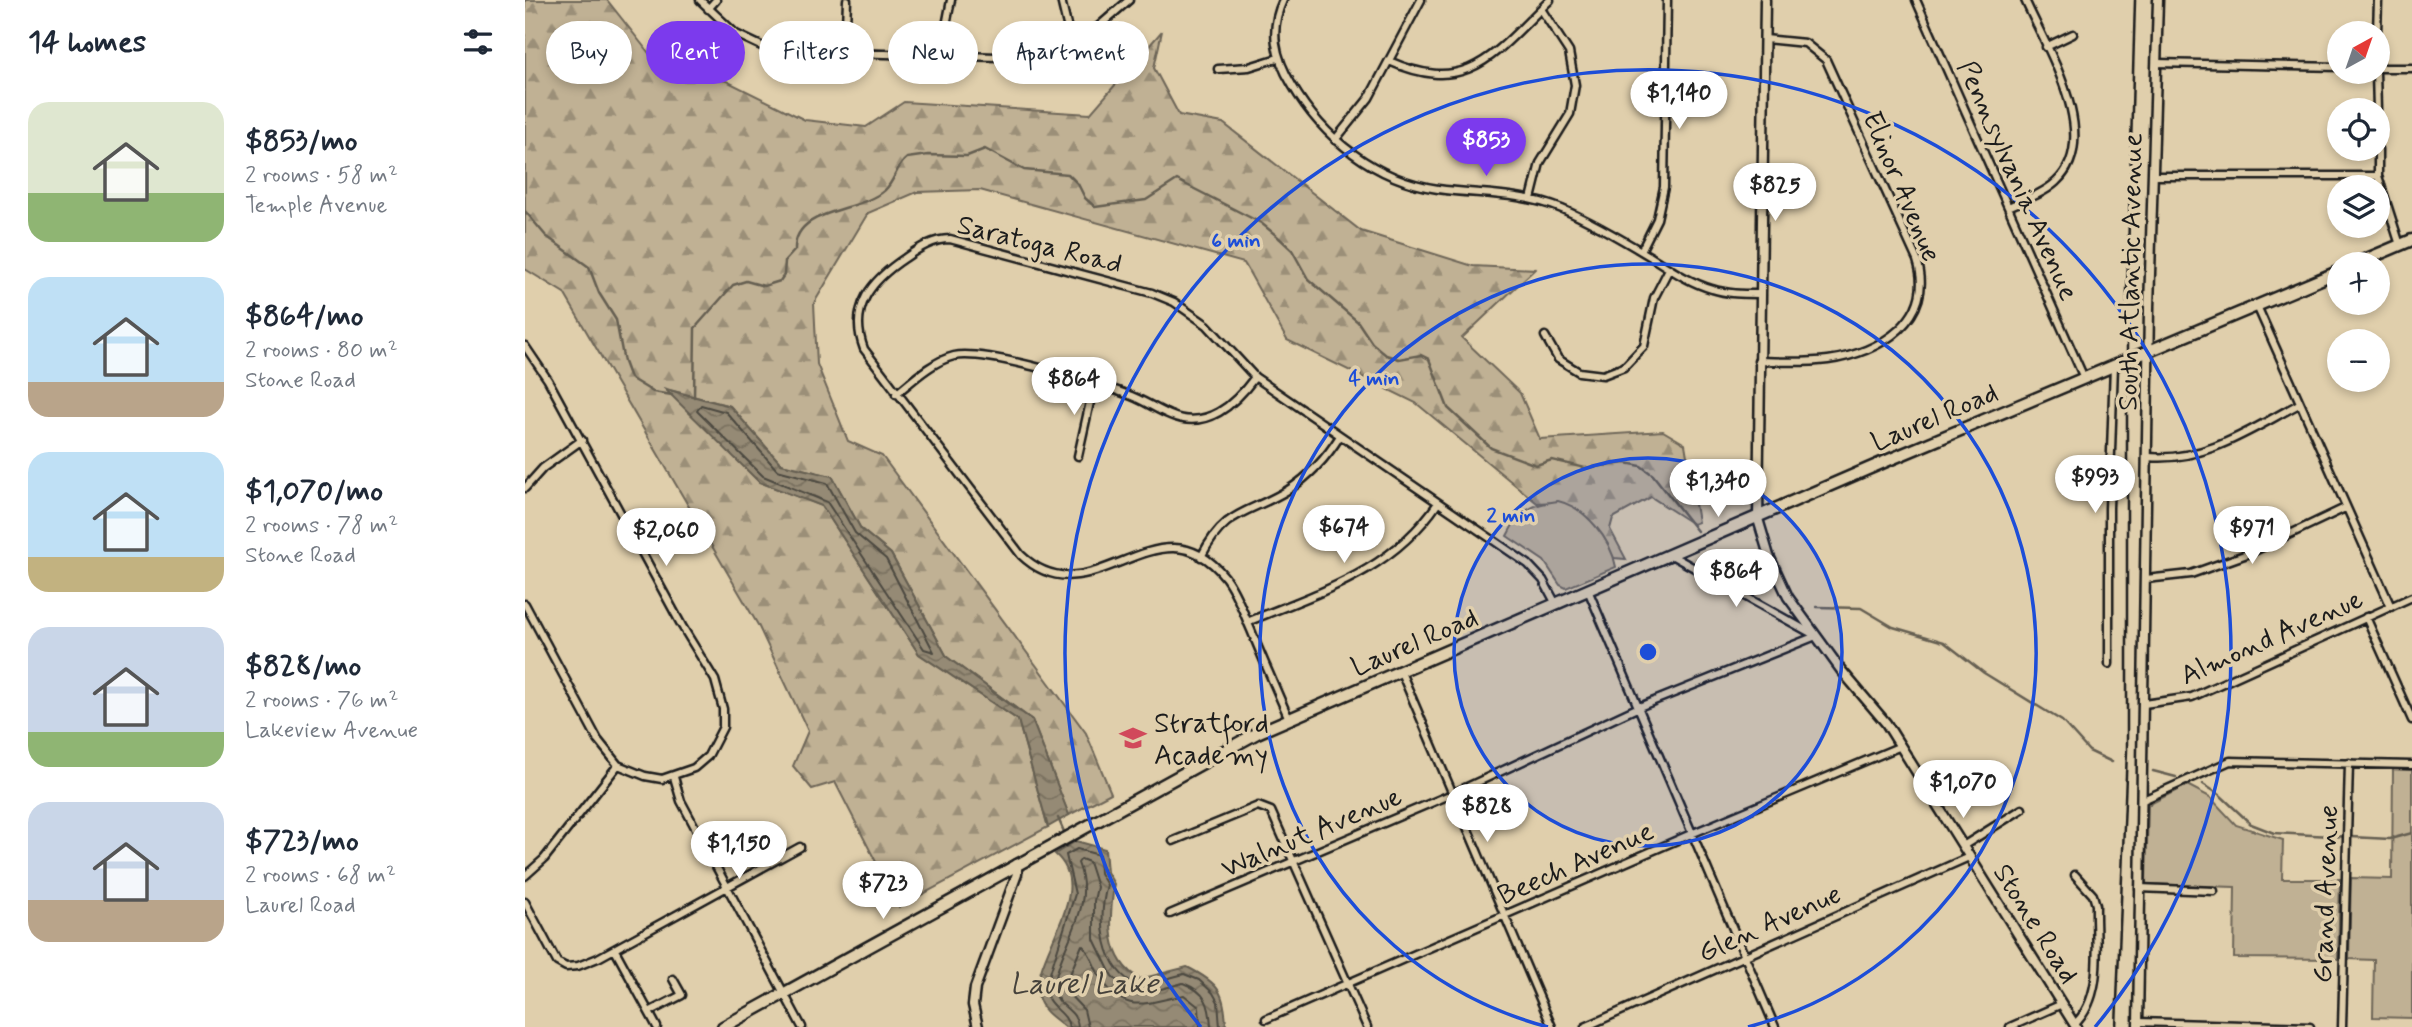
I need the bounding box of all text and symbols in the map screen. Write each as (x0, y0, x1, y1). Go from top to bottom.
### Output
chip: Buy (546, 21, 632, 84)
chip: Rent (646, 21, 745, 84)
chip: Filters (759, 21, 874, 84)
chip: New (888, 21, 978, 84)
chip: Apartment (992, 21, 1149, 84)
north arrow (2327, 21, 2391, 84)
map controls (2327, 21, 2390, 392)
text: 14 homes (28, 23, 146, 62)
icon: filters (459, 23, 497, 61)
street label: Pennsylvania Avenue (1947, 55, 2086, 307)
pin: $1,140 (1622, 72, 1736, 131)
text: $1,140 (1646, 79, 1712, 109)
button: locate (2327, 98, 2390, 161)
street label: Elinor Avenue (1852, 106, 1949, 268)
pin: $853 (1445, 118, 1527, 178)
text: $853/mo (245, 122, 358, 161)
text: $853 (1462, 126, 1510, 156)
icon: home (84, 130, 168, 214)
street label: South Atlantic Avenue (2111, 133, 2152, 411)
text: 2 rooms · 58 m² (245, 161, 398, 191)
pin: $825 (1734, 164, 1816, 223)
text: $825 (1749, 171, 1801, 201)
button: layers (2327, 175, 2390, 238)
text: Temple Avenue (245, 191, 387, 221)
street label: Saratoga Road (953, 207, 1126, 284)
text: 6 min (1211, 227, 1261, 255)
button: + (2327, 252, 2390, 315)
text: $864/mo (245, 297, 364, 336)
icon: home (84, 305, 168, 389)
button: − (2327, 329, 2390, 392)
text: 2 rooms · 80 m² (245, 336, 398, 366)
pin: $864 (1033, 358, 1115, 417)
text: $864 (1048, 365, 1100, 395)
text: 4 min (1348, 365, 1400, 393)
text: Stone Road (245, 366, 356, 396)
street label: Laurel Road (1866, 375, 2004, 462)
pin: $993 (2054, 456, 2136, 515)
pin: $1,340 (1661, 460, 1775, 519)
text: $993 (2071, 463, 2119, 493)
text: $1,340 (1686, 467, 1750, 497)
text: $1,070/mo (245, 472, 383, 511)
icon: home (84, 480, 168, 564)
text: 2 min (1486, 502, 1536, 530)
pin: $674 (1303, 505, 1385, 565)
pin: $971 (2211, 506, 2293, 566)
pin: $2,060 (609, 508, 723, 568)
text: 2 rooms · 78 m² (245, 511, 398, 541)
text: $674 (1319, 513, 1369, 543)
text: $971 (2229, 514, 2275, 544)
text: $2,060 (633, 516, 699, 546)
text: Stone Road (245, 541, 356, 571)
pin: $864 (1695, 550, 1777, 609)
text: $864 (1710, 557, 1762, 587)
street label: Almond Avenue (2175, 581, 2369, 695)
street label: Laurel Road (1346, 600, 1484, 687)
centre of rings (1636, 640, 1660, 664)
text: $828/mo (245, 647, 361, 686)
icon: home (84, 655, 168, 739)
text: 2 rooms · 76 m² (245, 686, 398, 716)
place label: Stratford Academy (1154, 706, 1269, 775)
text: Lakeview Avenue (245, 716, 418, 746)
school or university icon: Stratford Academy (1118, 723, 1148, 753)
pin: $1,070 (1906, 760, 2020, 820)
text: $1,070 (1929, 768, 1997, 798)
street label: Walnut Avenue (1216, 779, 1408, 888)
pin: $828 (1446, 784, 1528, 844)
text: $828 (1461, 792, 1513, 822)
street label: Grand Avenue (2305, 804, 2348, 984)
street label: Beech Avenue (1492, 813, 1660, 915)
text: $723/mo (245, 822, 359, 861)
pin: $1,150 (682, 822, 796, 881)
text: $1,150 (707, 829, 771, 859)
icon: home (84, 830, 168, 914)
street label: Stone Road (1983, 857, 2086, 991)
text: 2 rooms · 68 m² (245, 861, 396, 891)
pin: $723 (842, 862, 924, 921)
text: $723 (858, 869, 908, 899)
street label: Glen Avenue (1693, 876, 1847, 972)
text: Laurel Road (245, 891, 355, 921)
water label: Laurel Lake (1010, 965, 1160, 1004)

